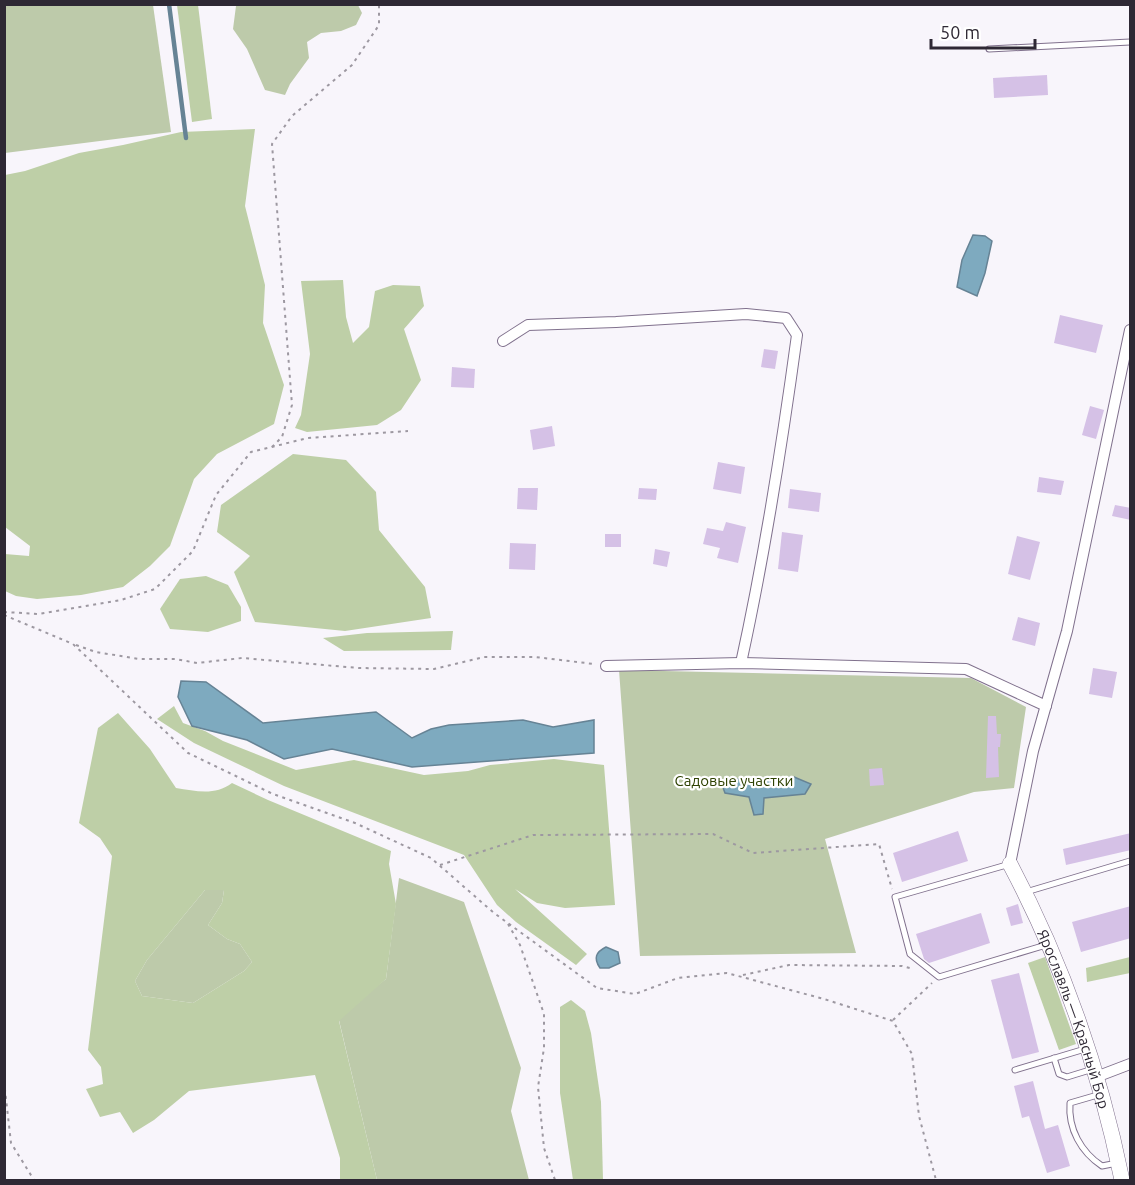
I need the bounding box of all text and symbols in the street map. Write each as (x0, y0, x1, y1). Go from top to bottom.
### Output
scale bar (931, 12, 1034, 50)
text: 50 m (940, 22, 980, 42)
park label: Садовые участки (675, 772, 793, 789)
street label: Ярославль — Красный Бор (1034, 927, 1113, 1110)

